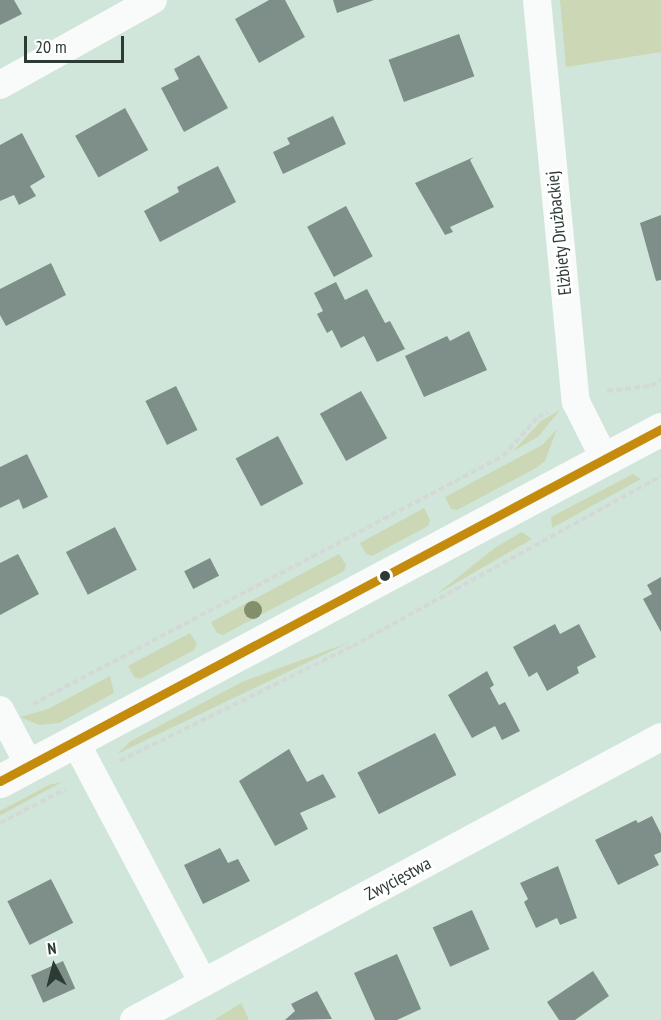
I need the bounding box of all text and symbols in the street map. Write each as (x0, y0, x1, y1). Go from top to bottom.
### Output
scale bar (27, 24, 128, 62)
text: 20 m (35, 35, 67, 58)
street label: Elżbiety Drużbackiej (542, 170, 576, 296)
unlabelled marker (379, 570, 391, 582)
street label: Zwycięstwa (361, 853, 435, 905)
north arrow (24, 936, 84, 996)
text: N (46, 938, 57, 959)

